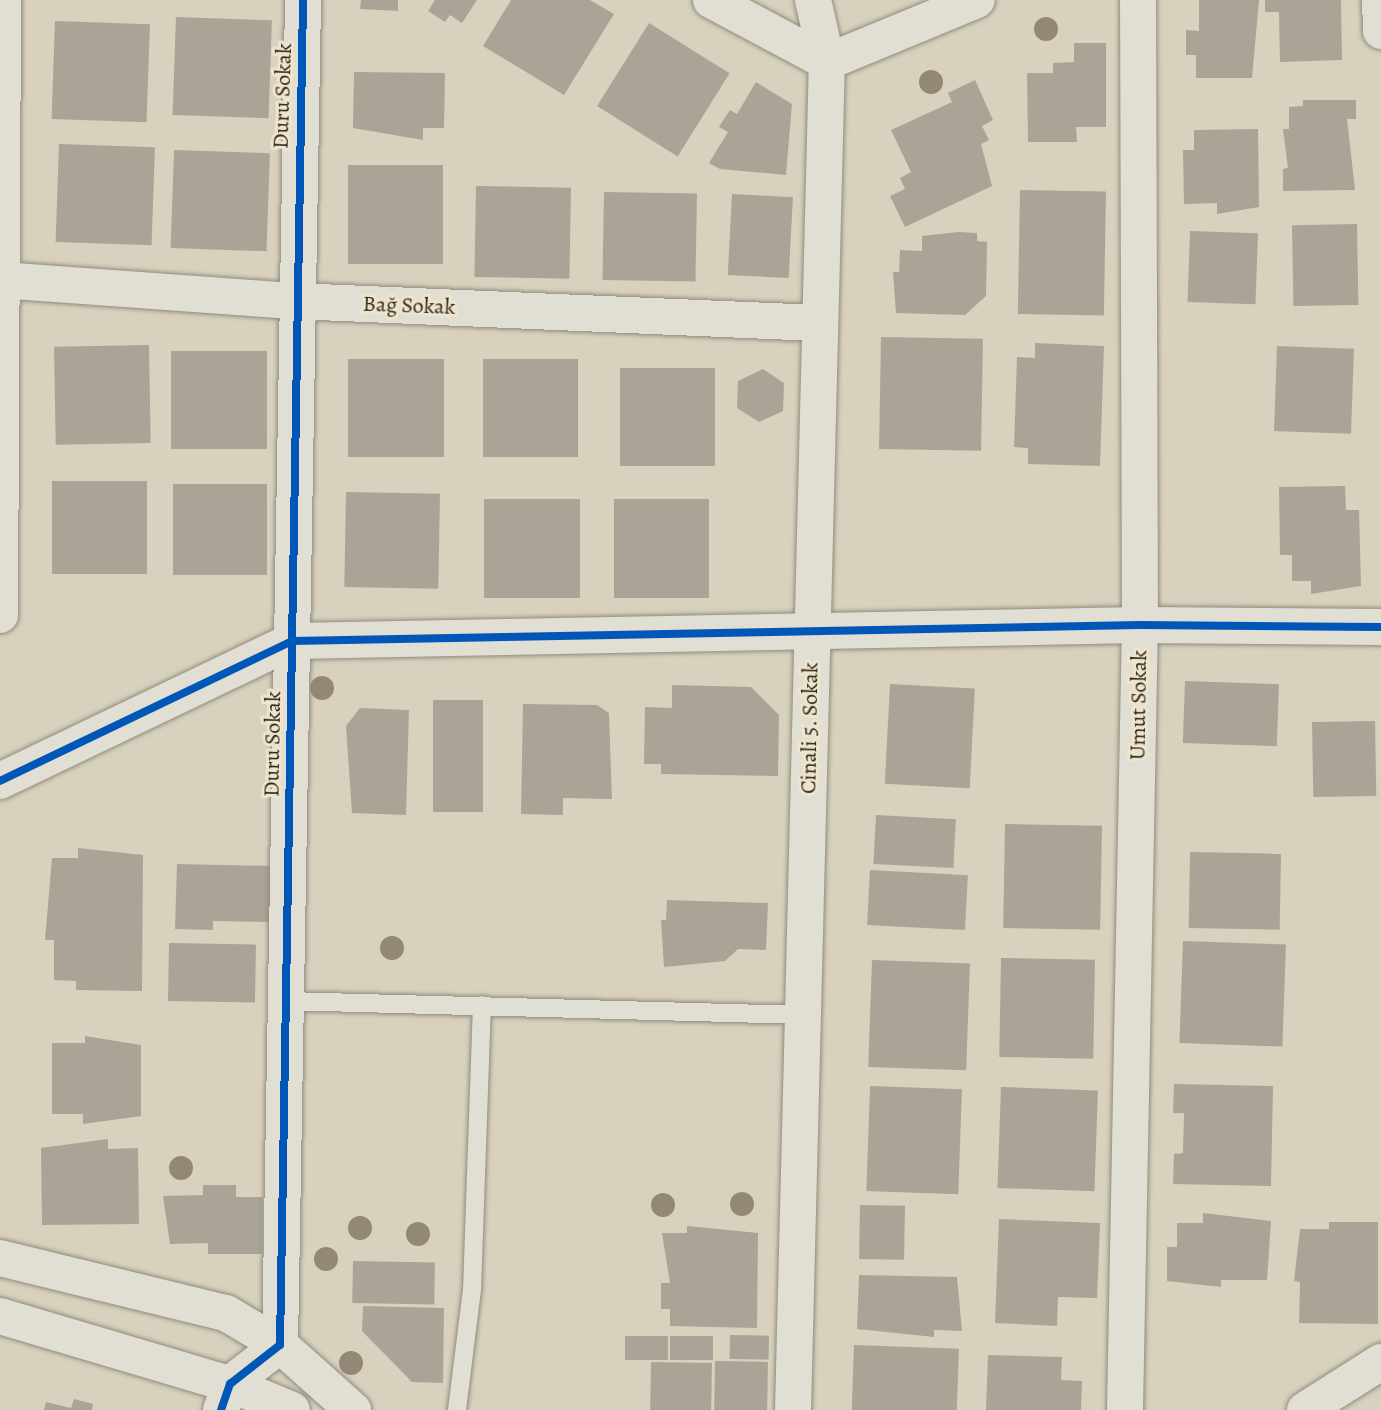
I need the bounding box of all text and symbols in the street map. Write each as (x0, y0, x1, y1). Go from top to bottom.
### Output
street label: Duru Sokak (268, 43, 298, 149)
street label: Bağ Sokak (362, 291, 456, 321)
street label: Umut Sokak (1125, 650, 1153, 760)
street label: Cinali 5. Sokak (796, 662, 824, 794)
street label: Duru Sokak (259, 691, 287, 797)

